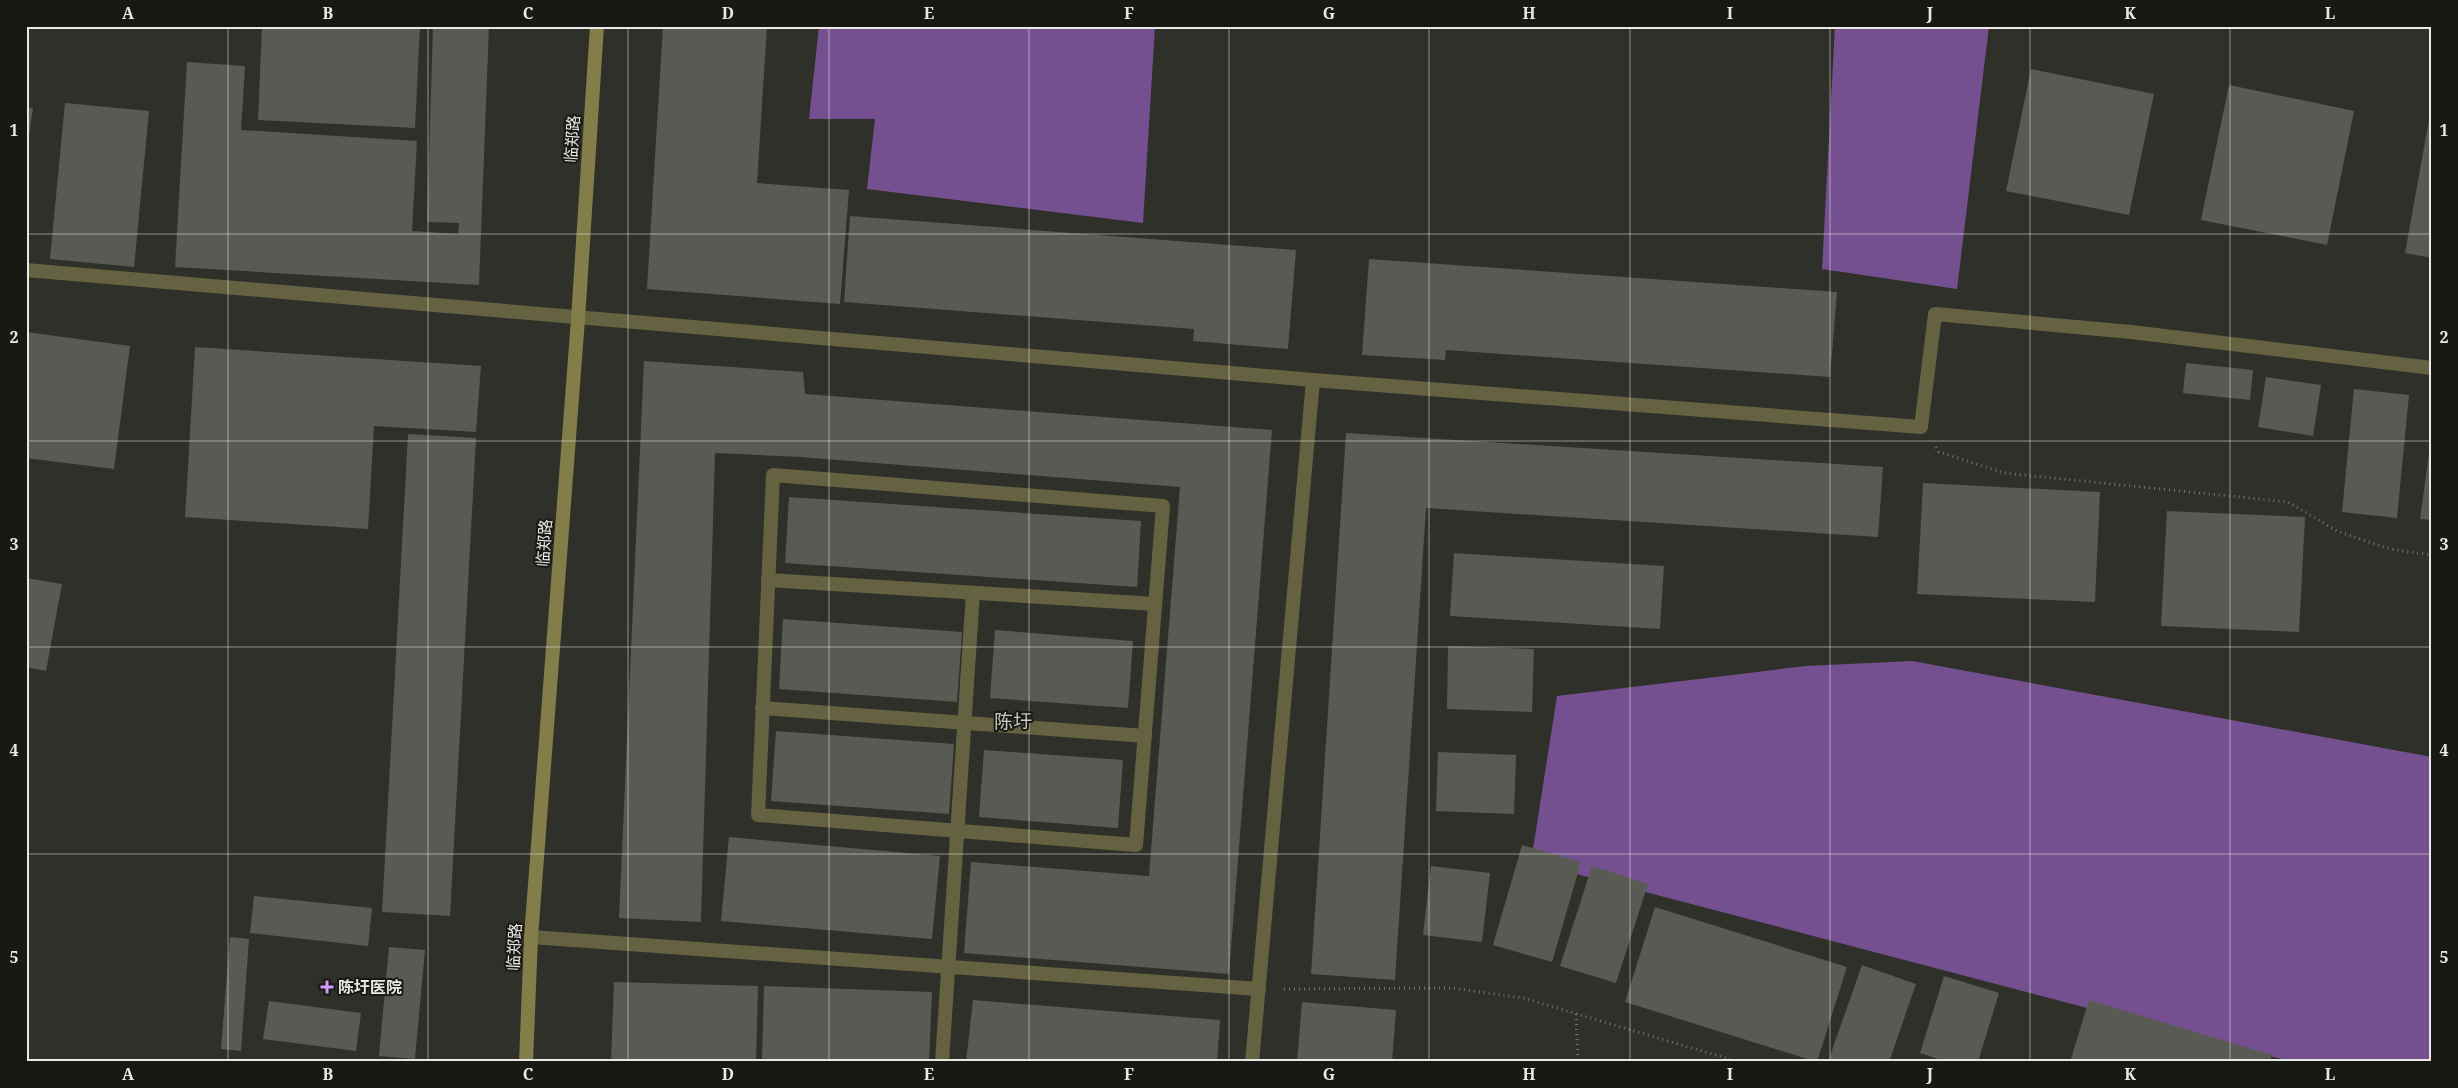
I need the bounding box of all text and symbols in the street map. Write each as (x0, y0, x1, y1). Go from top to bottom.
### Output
text: A (122, 2, 135, 24)
text: B (323, 2, 334, 24)
text: C (523, 2, 534, 24)
text: D (722, 2, 734, 24)
text: E (924, 2, 934, 24)
text: F (1124, 2, 1134, 24)
text: G (1323, 2, 1335, 24)
text: H (1522, 2, 1536, 24)
text: I (1727, 2, 1733, 24)
text: J (1926, 2, 1934, 24)
text: K (2124, 2, 2136, 24)
text: L (2325, 2, 2335, 24)
street label: 临郑路 (559, 114, 585, 164)
text: 1 (9, 119, 19, 141)
text: 1 (2439, 119, 2449, 141)
text: 2 (9, 326, 19, 348)
text: 2 (2439, 326, 2449, 348)
street label: 临郑路 (531, 518, 557, 568)
text: 3 (9, 533, 19, 555)
text: 3 (2439, 533, 2449, 555)
district label: 陈圩 (994, 708, 1032, 734)
text: 4 (9, 739, 19, 761)
text: 4 (2439, 739, 2449, 761)
street label: 临郑路 (502, 922, 526, 972)
text: 5 (9, 946, 19, 968)
text: 5 (2439, 946, 2449, 968)
place label: 陈圩医院 (338, 976, 402, 998)
marker: 陈圩医院 (320, 980, 334, 994)
text: A (122, 1063, 135, 1085)
text: B (323, 1063, 334, 1085)
text: C (523, 1063, 534, 1085)
text: D (722, 1063, 734, 1085)
text: E (924, 1063, 934, 1085)
text: F (1124, 1063, 1134, 1085)
text: G (1323, 1063, 1335, 1085)
text: H (1522, 1063, 1536, 1085)
text: I (1727, 1063, 1733, 1085)
text: J (1926, 1063, 1934, 1085)
text: K (2124, 1063, 2136, 1085)
text: L (2325, 1063, 2335, 1085)

